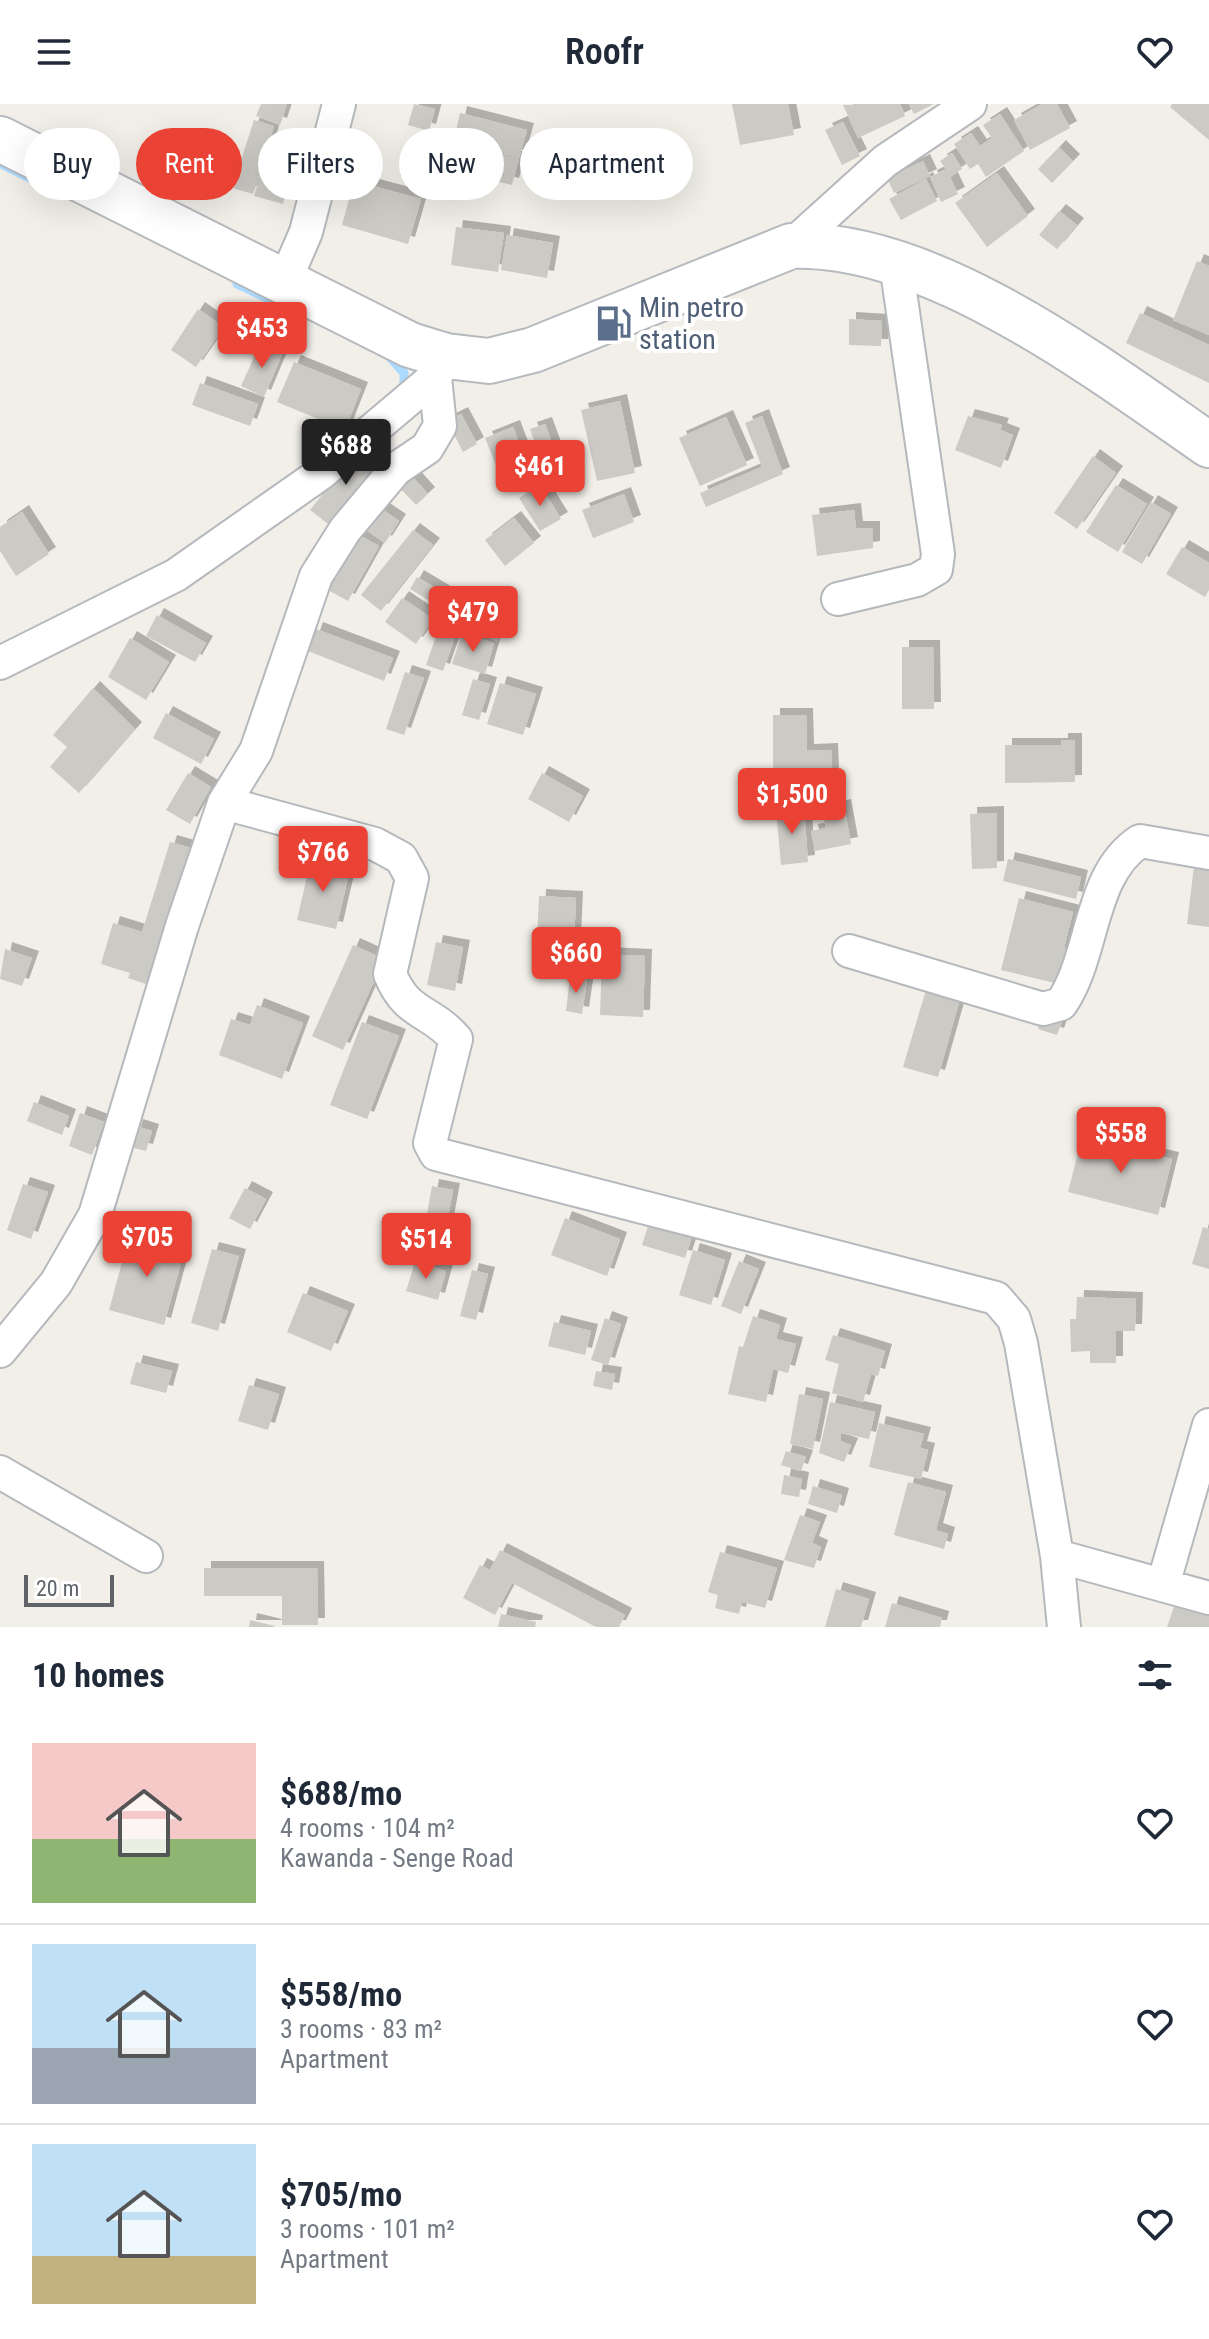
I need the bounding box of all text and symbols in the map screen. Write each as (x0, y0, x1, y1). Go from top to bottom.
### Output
icon: menu (32, 30, 76, 74)
icon: heart (1133, 30, 1177, 74)
text: Roofr (565, 31, 644, 73)
chip: Buy (24, 128, 120, 200)
chip: Rent (136, 128, 242, 200)
chip: Filters (258, 128, 383, 200)
chip: New (399, 128, 504, 200)
chip: Apartment (520, 128, 693, 200)
place label: Min petro station (639, 291, 744, 356)
pin: $453 (215, 302, 309, 370)
fuel station icon: Min petro station (594, 304, 632, 342)
text: $453 (236, 313, 288, 343)
pin: $688 (299, 419, 393, 487)
text: $688 (320, 430, 372, 460)
pin: $461 (493, 440, 587, 508)
text: $461 (514, 451, 566, 481)
pin: $479 (426, 586, 520, 654)
text: $479 (447, 597, 499, 627)
pin: $1,500 (727, 768, 857, 836)
text: $1,500 (756, 779, 828, 809)
pin: $766 (276, 826, 370, 894)
text: $766 (297, 837, 349, 867)
pin: $660 (529, 927, 623, 995)
text: $660 (550, 938, 602, 968)
pin: $558 (1074, 1107, 1168, 1175)
text: $558 (1095, 1118, 1147, 1148)
pin: $705 (100, 1211, 194, 1279)
pin: $514 (379, 1213, 473, 1281)
text: $705 (121, 1222, 173, 1252)
text: $514 (400, 1224, 452, 1254)
scale bar (24, 1571, 114, 1607)
text: 20 m (36, 1576, 79, 1601)
icon: filters (1133, 1653, 1177, 1697)
text: 10 homes (32, 1655, 165, 1695)
text: $688/mo (280, 1773, 402, 1813)
icon: home (96, 1775, 192, 1871)
icon: heart (1133, 1801, 1177, 1845)
text: 4 rooms · 104 m² (280, 1813, 455, 1843)
text: Kawanda - Senge Road (280, 1843, 514, 1873)
text: $558/mo (280, 1974, 402, 2014)
icon: home (96, 1976, 192, 2072)
icon: heart (1133, 2002, 1177, 2046)
text: 3 rooms · 83 m² (280, 2014, 442, 2044)
text: Apartment (280, 2044, 389, 2074)
text: $705/mo (280, 2174, 402, 2214)
icon: home (96, 2176, 192, 2272)
icon: heart (1133, 2202, 1177, 2246)
text: 3 rooms · 101 m² (280, 2214, 455, 2244)
text: Apartment (280, 2244, 389, 2274)

